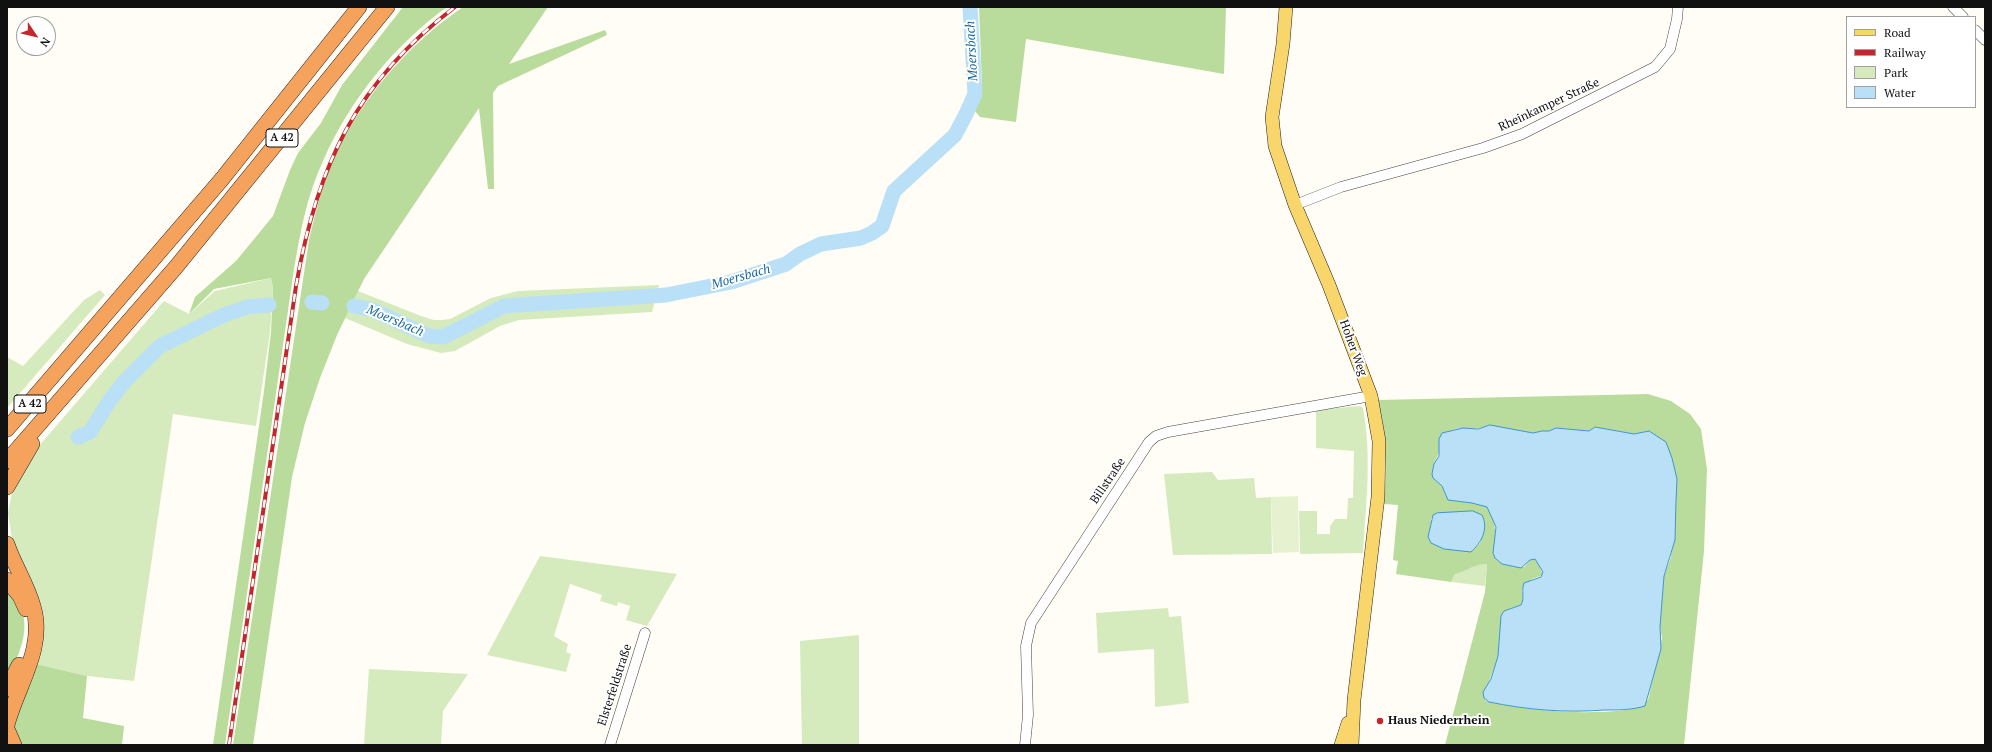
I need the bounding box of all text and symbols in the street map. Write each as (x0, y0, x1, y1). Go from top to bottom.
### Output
north arrow (16, 16, 56, 56)
legend (1846, 16, 1976, 108)
water label: Moersbach (963, 20, 981, 82)
text: Road (1884, 25, 1911, 40)
text: N (37, 35, 53, 50)
text: Railway (1884, 45, 1926, 60)
text: Park (1884, 65, 1908, 80)
street label: Rheinkamper Straße (1496, 75, 1602, 135)
text: Water (1884, 85, 1916, 100)
road number: A 42 (266, 129, 298, 147)
water label: Moersbach (710, 261, 772, 293)
water label: Moersbach (364, 302, 426, 340)
street label: Hoher Weg (1336, 318, 1370, 378)
road number: A 42 (14, 395, 46, 413)
street label: Billstraße (1087, 455, 1129, 507)
street label: Elsterfeldstraße (595, 642, 635, 728)
place label: Haus Niederrhein (1388, 714, 1489, 728)
marker: Haus Niederrhein (1375, 716, 1385, 726)

